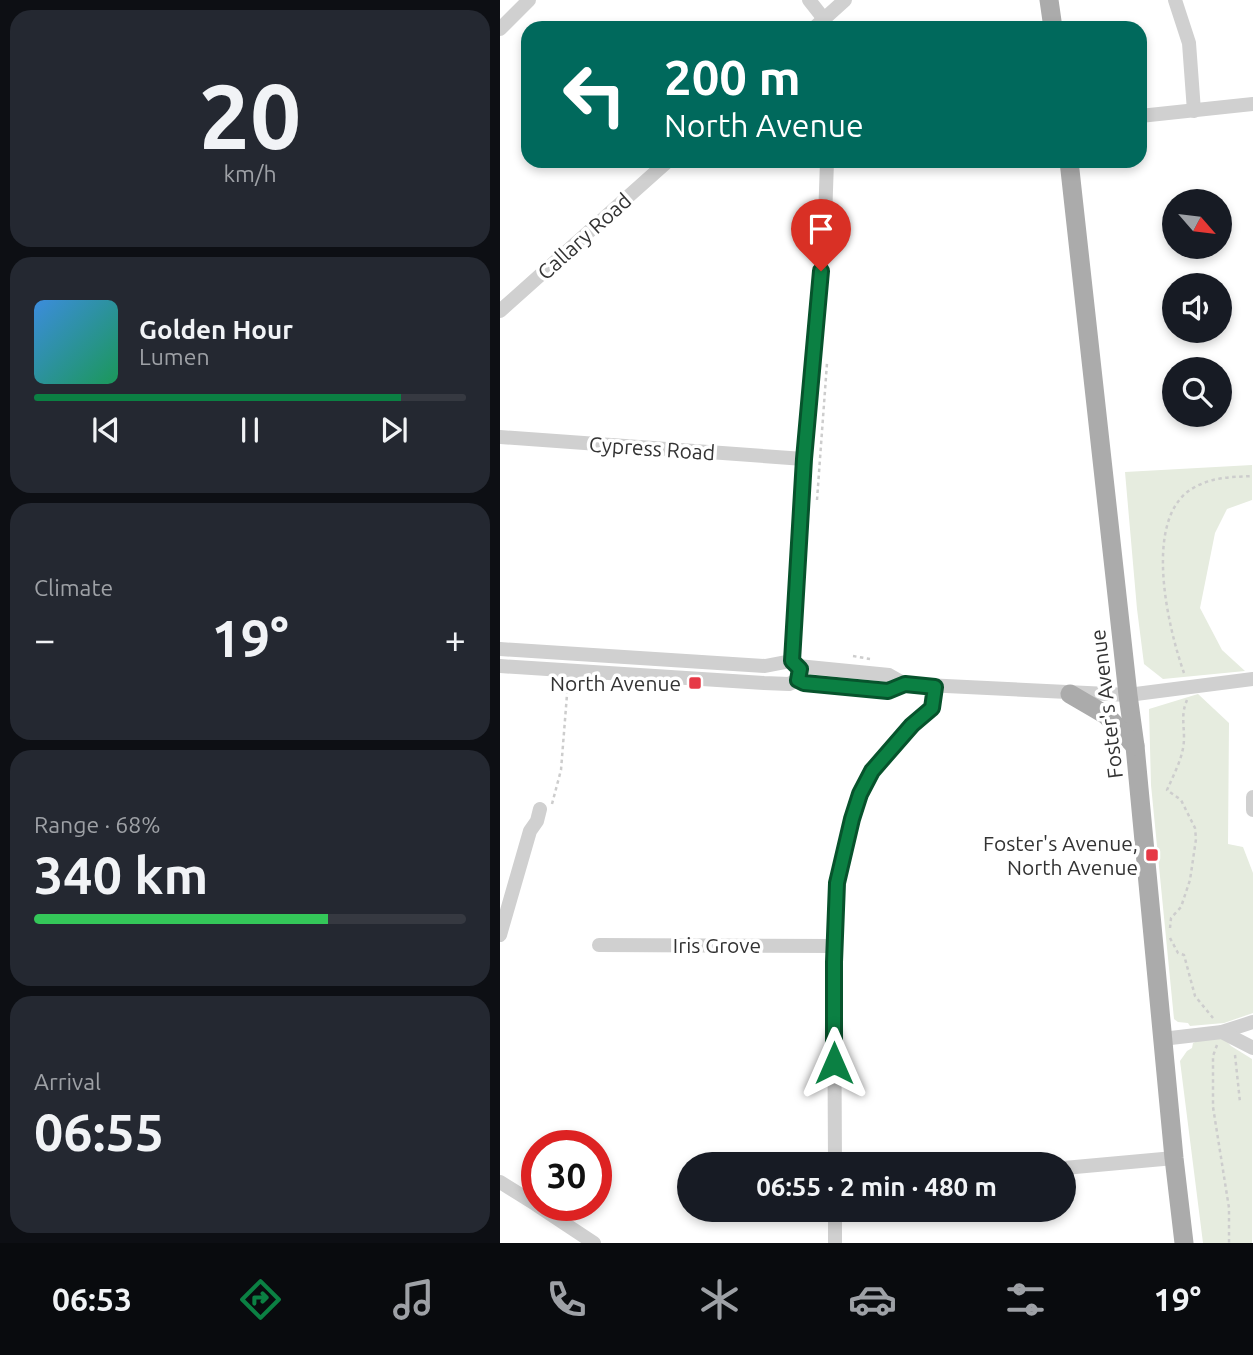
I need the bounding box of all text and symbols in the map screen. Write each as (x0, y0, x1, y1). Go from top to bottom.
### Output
icon: left (549, 49, 640, 140)
text: 200 m (664, 49, 801, 104)
text: 20 (199, 64, 301, 166)
text: North Avenue (664, 107, 864, 143)
text: km/h (223, 161, 277, 186)
street label: Callary Road (532, 188, 636, 284)
north arrow (1162, 189, 1232, 259)
map controls (1162, 189, 1232, 427)
pin (791, 199, 851, 271)
icon: arrive (802, 210, 840, 248)
button: sound (1162, 273, 1232, 343)
text: Golden Hour (139, 315, 293, 344)
text: Lumen (139, 344, 210, 369)
button: search (1162, 357, 1232, 427)
icon: previous (87, 411, 125, 449)
icon: pause (231, 411, 269, 449)
icon: next (375, 411, 413, 449)
street label: Cypress Road (588, 432, 716, 464)
text: Climate (34, 575, 113, 600)
text: 19° (211, 609, 289, 667)
text: − (34, 618, 55, 660)
text: + (445, 618, 466, 660)
street label: Foster's Avenue (1085, 628, 1127, 780)
place label: North Avenue (550, 671, 681, 695)
marker: North Avenue (687, 675, 703, 691)
text: Range · 68% (34, 812, 161, 837)
place label: Foster's Avenue, North Avenue (983, 831, 1138, 879)
text: 340 km (34, 846, 208, 904)
marker: Foster's Avenue, North Avenue (1144, 847, 1160, 863)
street label: Iris Grove (673, 933, 761, 957)
position arrow (797, 1026, 871, 1100)
text: Arrival (34, 1069, 101, 1094)
text: 06:55 (34, 1103, 164, 1161)
speed limit sign: 30 (521, 1130, 612, 1221)
text: 06:55 · 2 min · 480 m (756, 1172, 997, 1201)
icon: directions (236, 1275, 285, 1324)
icon: music (389, 1275, 438, 1324)
icon: phone (542, 1275, 591, 1324)
icon: climate (695, 1275, 744, 1324)
icon: car (848, 1275, 897, 1324)
icon: filters (1001, 1275, 1050, 1324)
text: 06:53 (52, 1281, 132, 1317)
text: 19° (1154, 1281, 1201, 1317)

